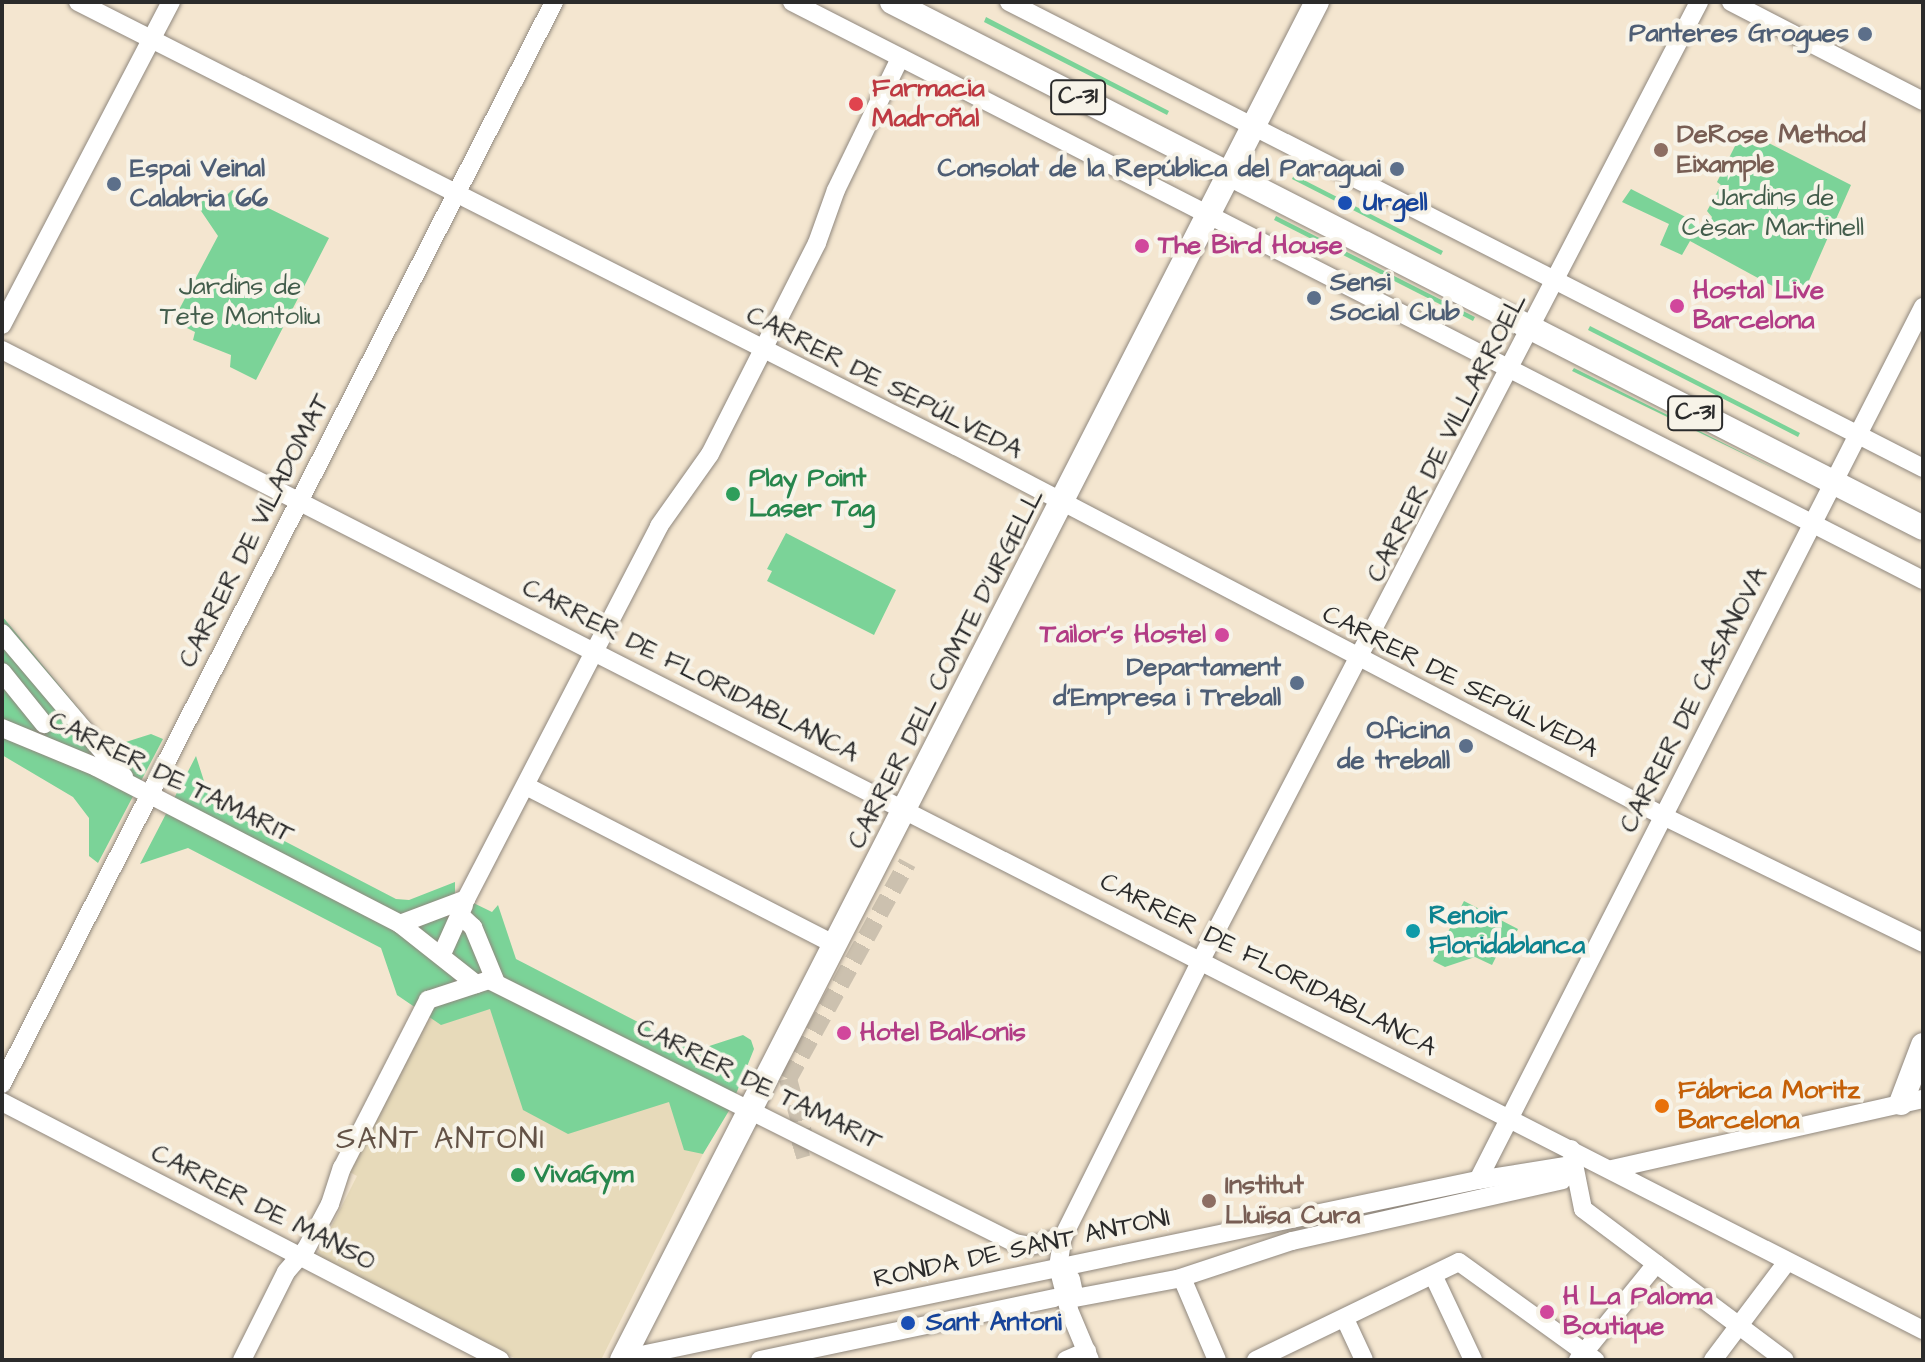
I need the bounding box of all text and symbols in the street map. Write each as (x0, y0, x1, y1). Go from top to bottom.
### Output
place label: Panteres Grogues (1629, 18, 1849, 50)
marker: Panteres Grogues (1856, 25, 1874, 43)
place label: Farmacia Madroñal (872, 73, 985, 134)
road number: C-31 (1050, 77, 1106, 117)
marker: Farmacia Madroñal (847, 95, 865, 113)
place label: DeRose Method Eixample (1677, 119, 1866, 180)
marker: DeRose Method Eixample (1652, 141, 1670, 159)
place label: Espai Veinal Calabria 66 (130, 153, 268, 214)
place label: Consolat de la República del Paraguai (937, 153, 1381, 185)
marker: Consolat de la República del Paraguai (1388, 160, 1406, 178)
marker: Espai Veinal Calabria 66 (105, 175, 123, 193)
park label: Jardins de Cèsar Martinell (1682, 182, 1864, 244)
place label: Urgell (1363, 187, 1428, 219)
marker: Urgell (1334, 192, 1356, 214)
place label: The Bird House (1158, 230, 1343, 262)
marker: The Bird House (1133, 237, 1151, 255)
place label: Sensi Social Club (1330, 267, 1460, 328)
park label: Jardins de Tete Montoliu (160, 271, 320, 332)
place label: Hostal Live Barcelona (1693, 275, 1824, 336)
street label: CARRER DE VILLARROEL (1360, 288, 1534, 588)
marker: Sensi Social Club (1305, 289, 1323, 307)
marker: Hostal Live Barcelona (1668, 297, 1686, 315)
street label: CARRER DE SEPÚLVEDA (741, 300, 1027, 466)
street label: CARRER DE VILADOMAT (172, 389, 338, 673)
road number: C-31 (1667, 393, 1723, 433)
place label: Play Point Laser Tag (749, 463, 875, 524)
street label: CARRER DEL COMTE D'URGELL (841, 484, 1051, 854)
marker: Play Point Laser Tag (724, 485, 742, 503)
street label: CARRER DE CASANOVA (1613, 562, 1775, 838)
street label: CARRER DE FLORIDABLANCA (517, 572, 863, 770)
street label: CARRER DE SEPÚLVEDA (1317, 599, 1603, 765)
place label: Tailor's Hostel (1040, 619, 1206, 651)
marker: Tailor's Hostel (1213, 626, 1231, 644)
place label: Departament d'Empresa i Treball (1053, 652, 1281, 714)
marker: Departament d'Empresa i Treball (1288, 674, 1306, 692)
street label: CARRER DE TAMARIT (43, 705, 299, 851)
place label: Oficina de treball (1337, 715, 1450, 776)
marker: Oficina de treball (1457, 737, 1475, 755)
street label: CARRER DE FLORIDABLANCA (1095, 866, 1441, 1064)
place label: Renoir Floridablanca (1429, 900, 1585, 962)
marker: Renoir Floridablanca (1404, 922, 1422, 940)
street label: CARRER DE TAMARIT (631, 1012, 887, 1158)
place label: Hotel Balkonis (860, 1017, 1026, 1049)
marker: Hotel Balkonis (835, 1024, 853, 1042)
place label: Fábrica Moritz Barcelona (1678, 1075, 1860, 1136)
marker: Fábrica Moritz Barcelona (1653, 1097, 1671, 1115)
district label: SANT ANTONI (336, 1121, 546, 1157)
street label: CARRER DE MANSO (146, 1138, 380, 1278)
place label: VivaGym (534, 1159, 633, 1191)
marker: VivaGym (509, 1166, 527, 1184)
place label: Institut Lluïsa Cura (1225, 1170, 1360, 1232)
marker: Institut Lluïsa Cura (1200, 1192, 1218, 1210)
street label: RONDA DE SANT ANTONI (871, 1202, 1173, 1296)
place label: H La Paloma Boutique (1563, 1281, 1713, 1342)
marker: H La Paloma Boutique (1538, 1303, 1556, 1321)
place label: Sant Antoni (926, 1307, 1062, 1339)
marker: Sant Antoni (897, 1312, 919, 1334)

